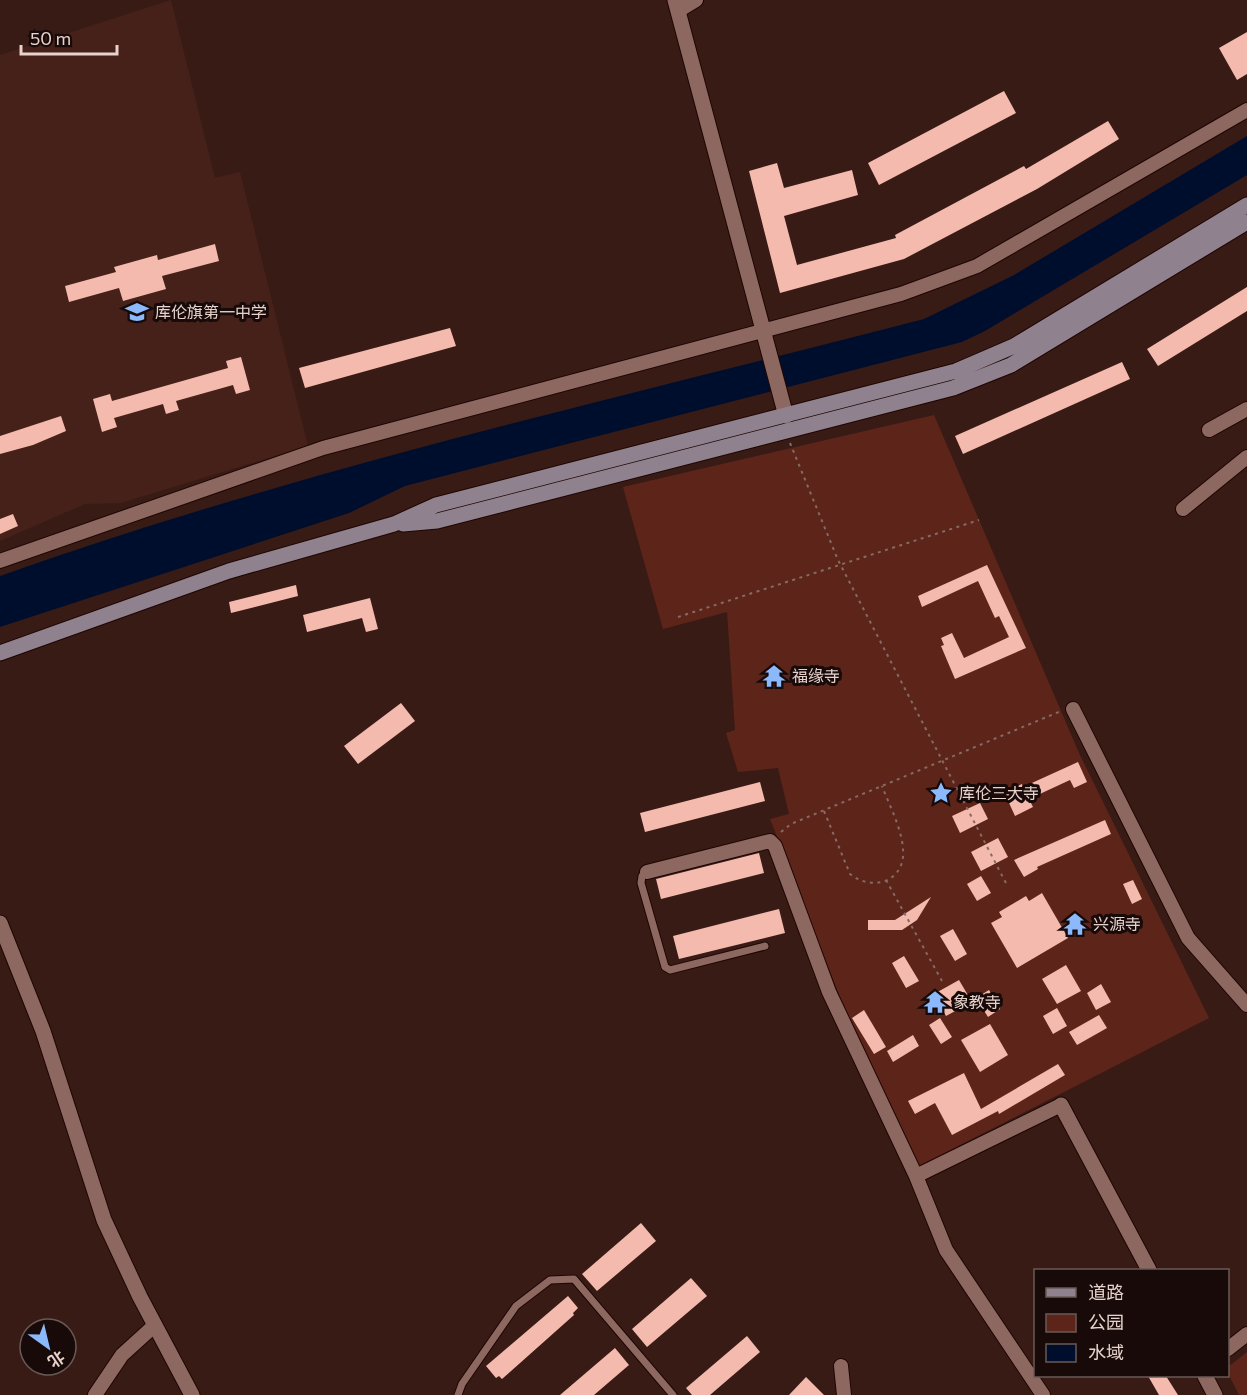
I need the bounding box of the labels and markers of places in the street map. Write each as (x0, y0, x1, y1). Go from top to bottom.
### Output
school or university icon: 库伦旗第一中学 (124, 299, 150, 325)
place label: 库伦旗第一中学 (155, 302, 267, 321)
temple icon: 福缘寺 (761, 663, 787, 689)
place label: 福缘寺 (792, 666, 840, 685)
place icon: 库伦三大寺 (928, 780, 954, 806)
place label: 库伦三大寺 (959, 783, 1039, 802)
temple icon: 兴源寺 (1062, 911, 1088, 937)
place label: 兴源寺 (1093, 914, 1141, 933)
temple icon: 象教寺 (922, 989, 948, 1015)
place label: 象教寺 (953, 992, 1001, 1011)

